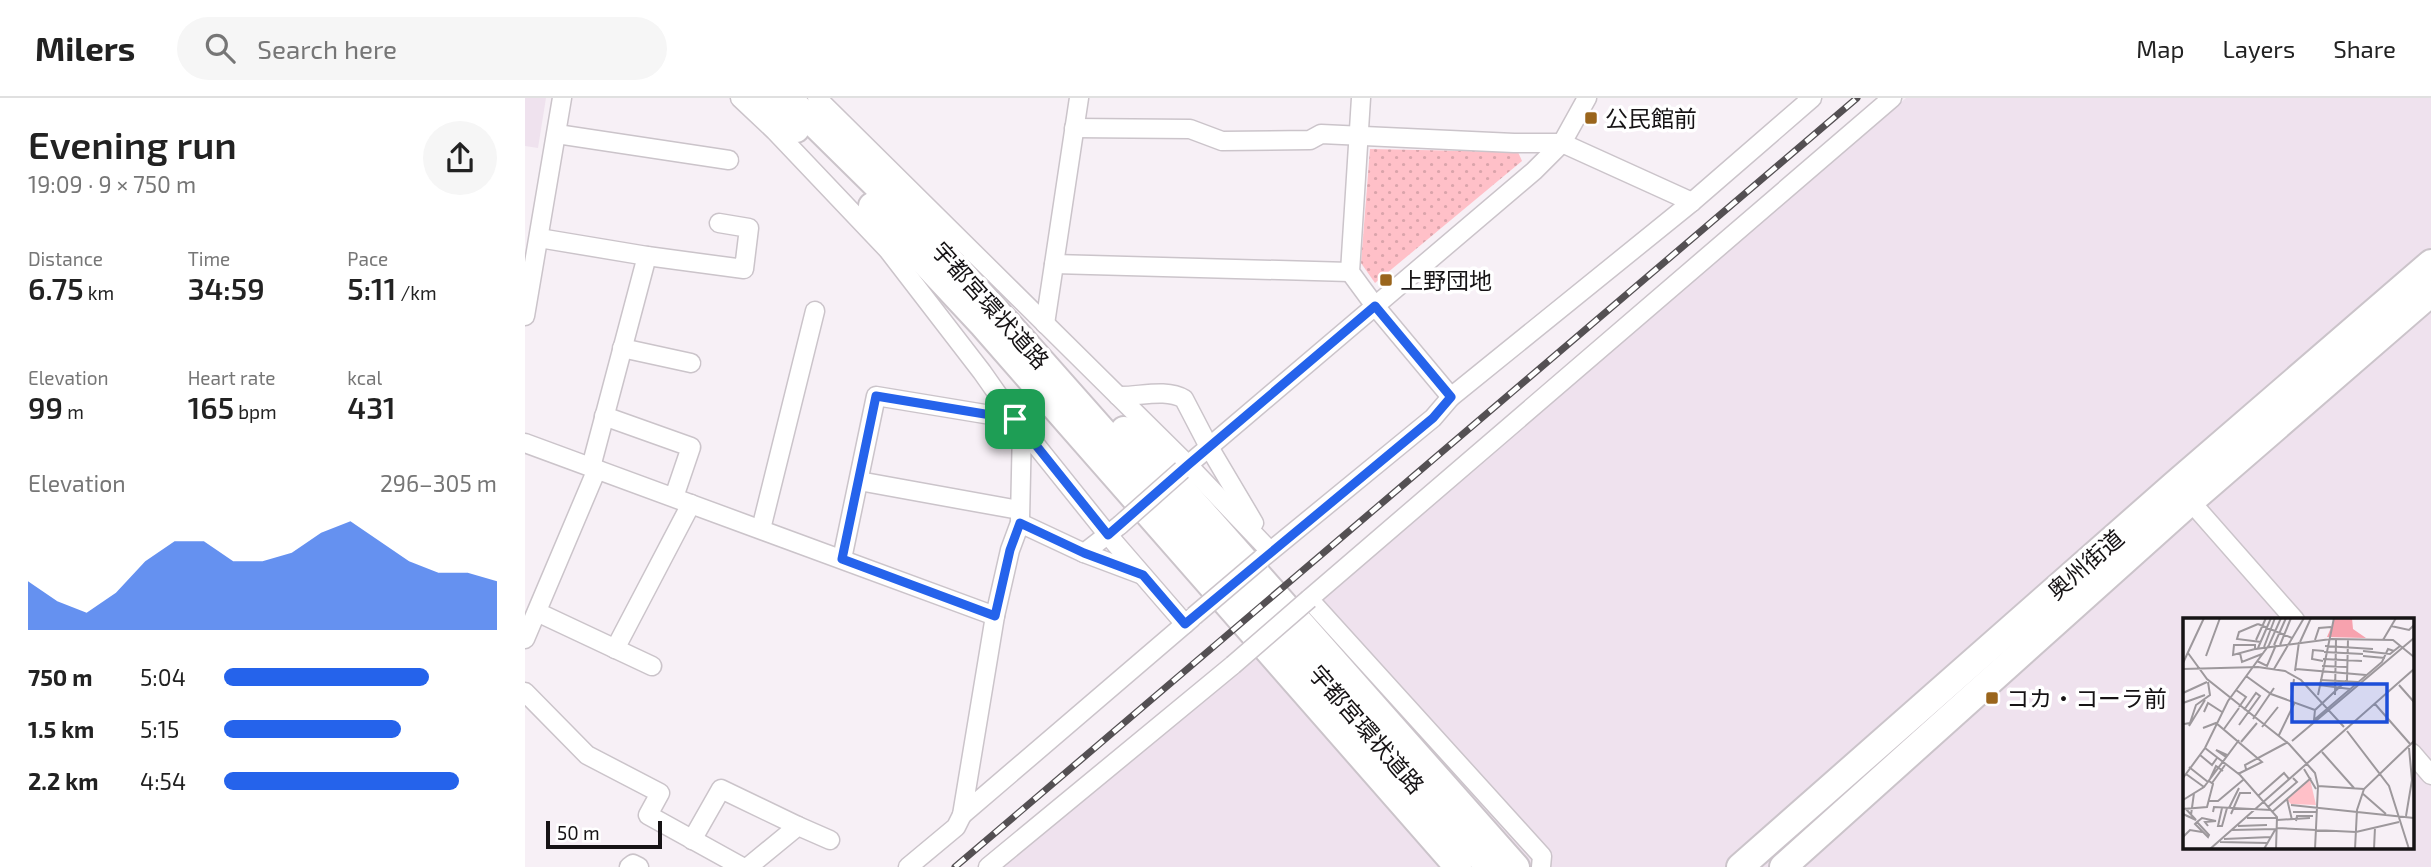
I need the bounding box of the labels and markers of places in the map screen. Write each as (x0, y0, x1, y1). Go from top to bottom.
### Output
place label: 公民館前 (1605, 104, 1697, 132)
marker: 公民館前 (1583, 110, 1599, 126)
place label: 上野団地 (1400, 266, 1492, 294)
marker: 上野団地 (1378, 272, 1394, 288)
pin (985, 389, 1045, 449)
place label: コカ・コーラ前 (2006, 684, 2167, 712)
marker: コカ・コーラ前 (1984, 690, 2000, 706)

